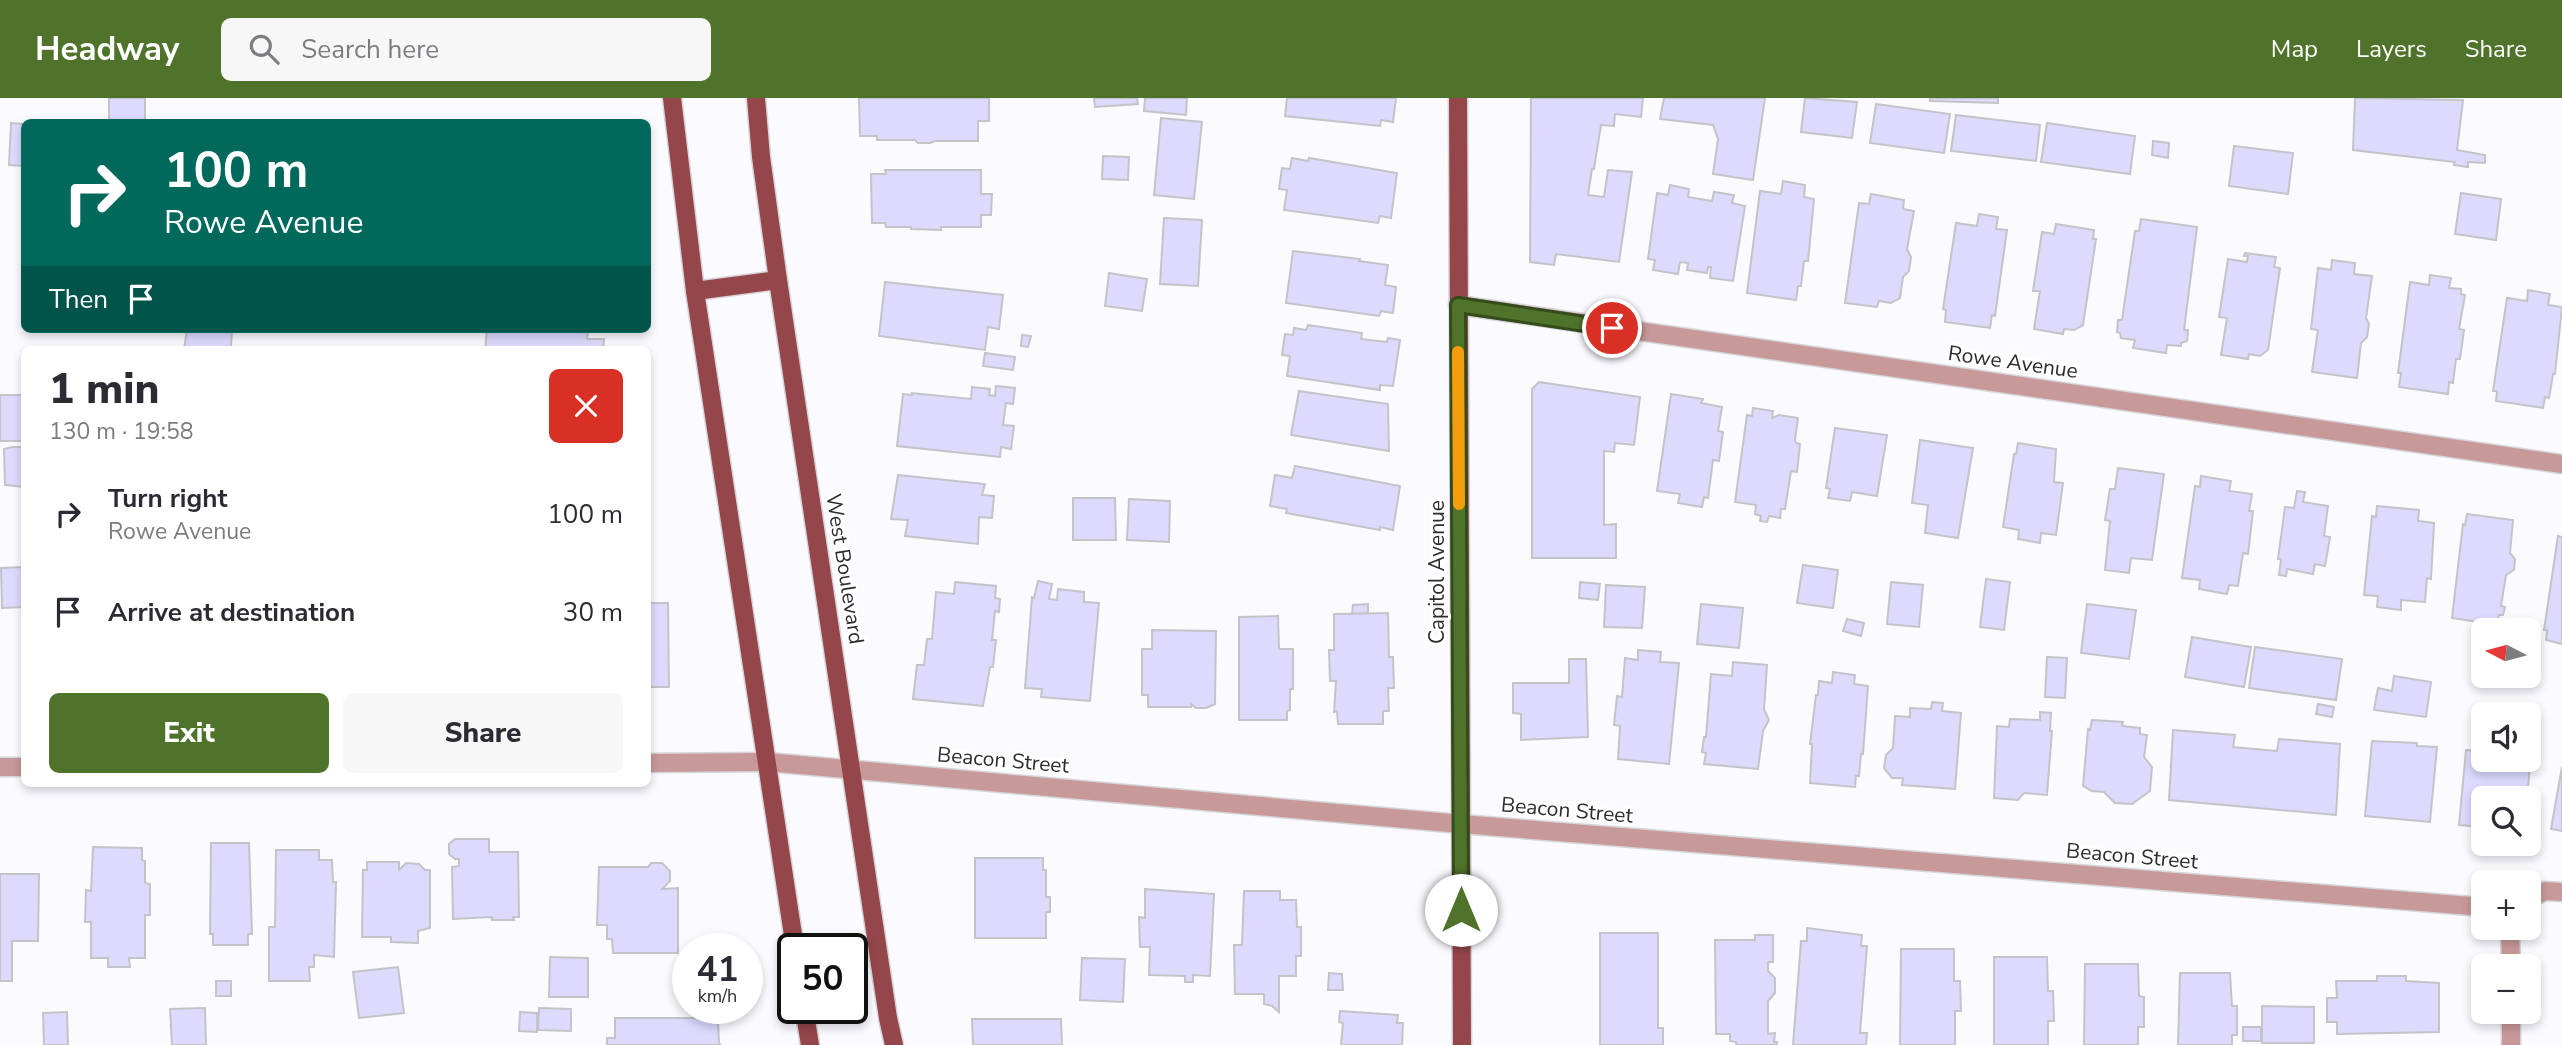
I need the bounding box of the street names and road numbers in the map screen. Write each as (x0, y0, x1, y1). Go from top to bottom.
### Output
street label: Rowe Avenue (1946, 339, 2080, 385)
street label: West Boulevard (819, 492, 871, 646)
street label: Capitol Avenue (1423, 500, 1451, 644)
street label: Beacon Street (936, 740, 1071, 780)
street label: Beacon Street (1500, 790, 1635, 830)
street label: Beacon Street (2065, 836, 2200, 876)

